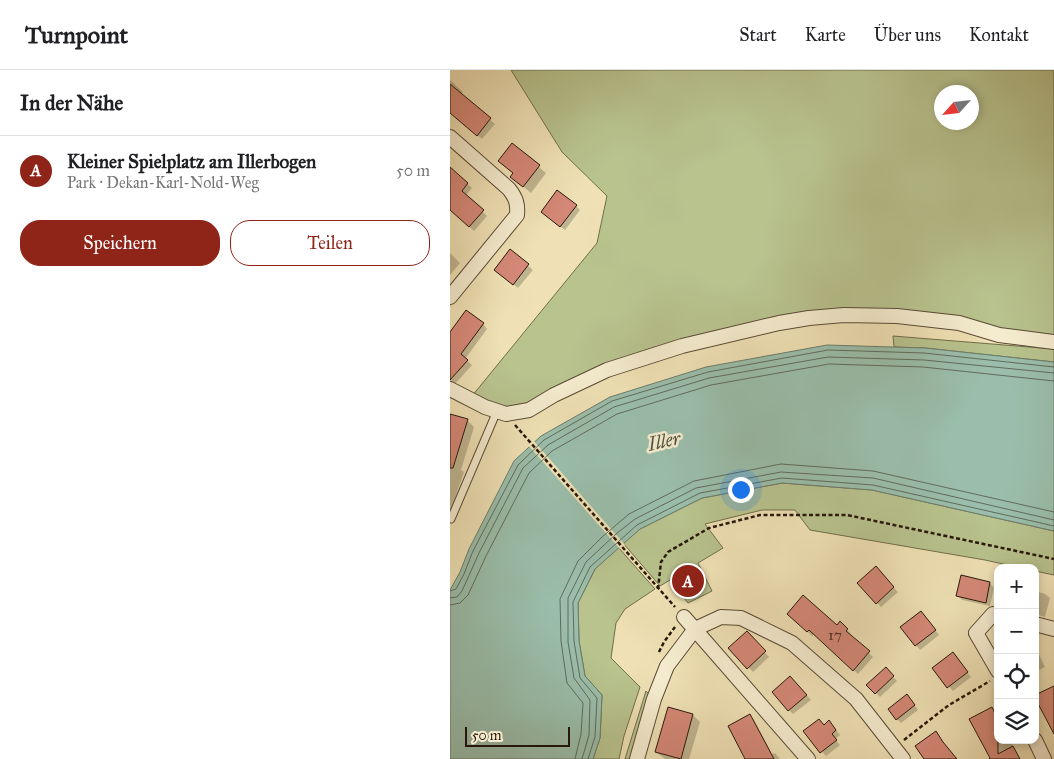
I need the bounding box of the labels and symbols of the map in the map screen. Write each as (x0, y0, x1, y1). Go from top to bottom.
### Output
north arrow (934, 85, 979, 130)
water label: Iller (645, 426, 684, 456)
your location (728, 477, 754, 503)
pin: A (672, 562, 704, 600)
house number: 17 (828, 626, 842, 644)
scale bar (465, 724, 570, 747)

